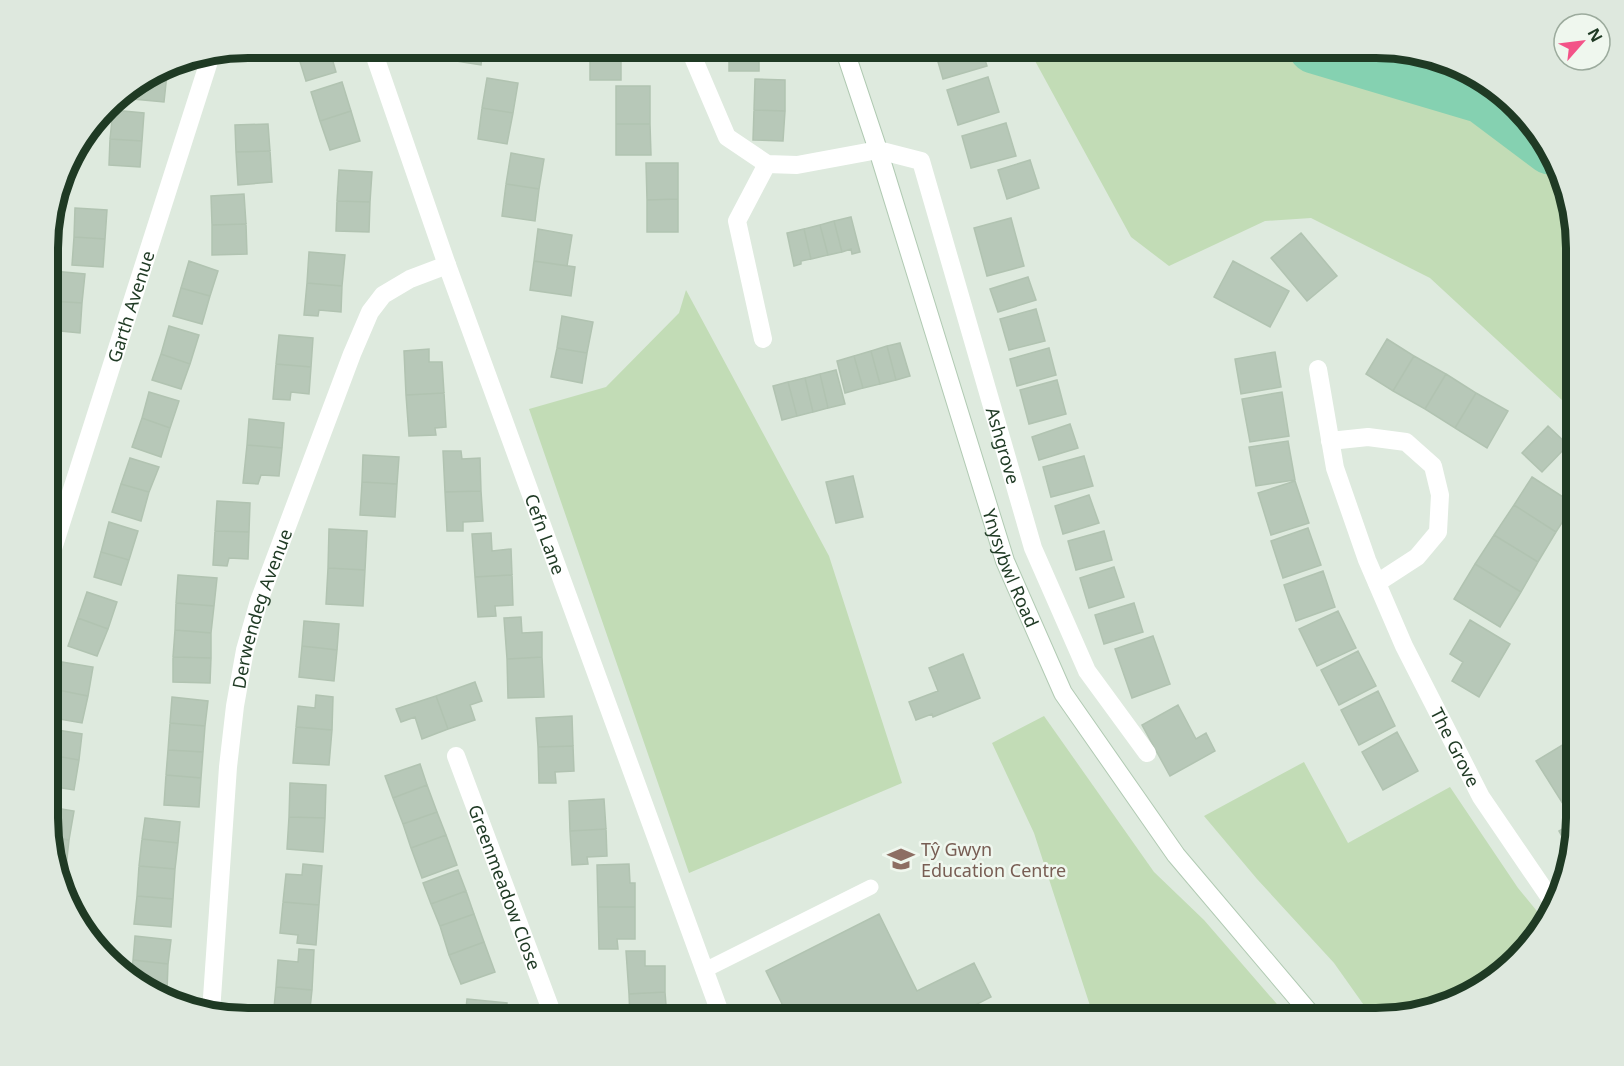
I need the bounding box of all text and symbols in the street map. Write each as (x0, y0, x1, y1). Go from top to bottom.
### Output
north arrow (1552, 12, 1612, 72)
text: N (1582, 24, 1608, 46)
street label: Garth Avenue (101, 248, 160, 366)
street label: Ashgrove (981, 404, 1026, 487)
street label: Cefn Lane (520, 490, 571, 578)
street label: Ynysybwl Road (977, 506, 1045, 631)
street label: Derwendeg Avenue (226, 525, 297, 691)
street label: The Grove (1425, 703, 1486, 791)
street label: Greenmeadow Close (463, 801, 547, 973)
place label: Tŷ Gwyn Education Centre (921, 837, 1066, 882)
school or university icon: Tŷ Gwyn Education Centre (886, 844, 916, 874)

